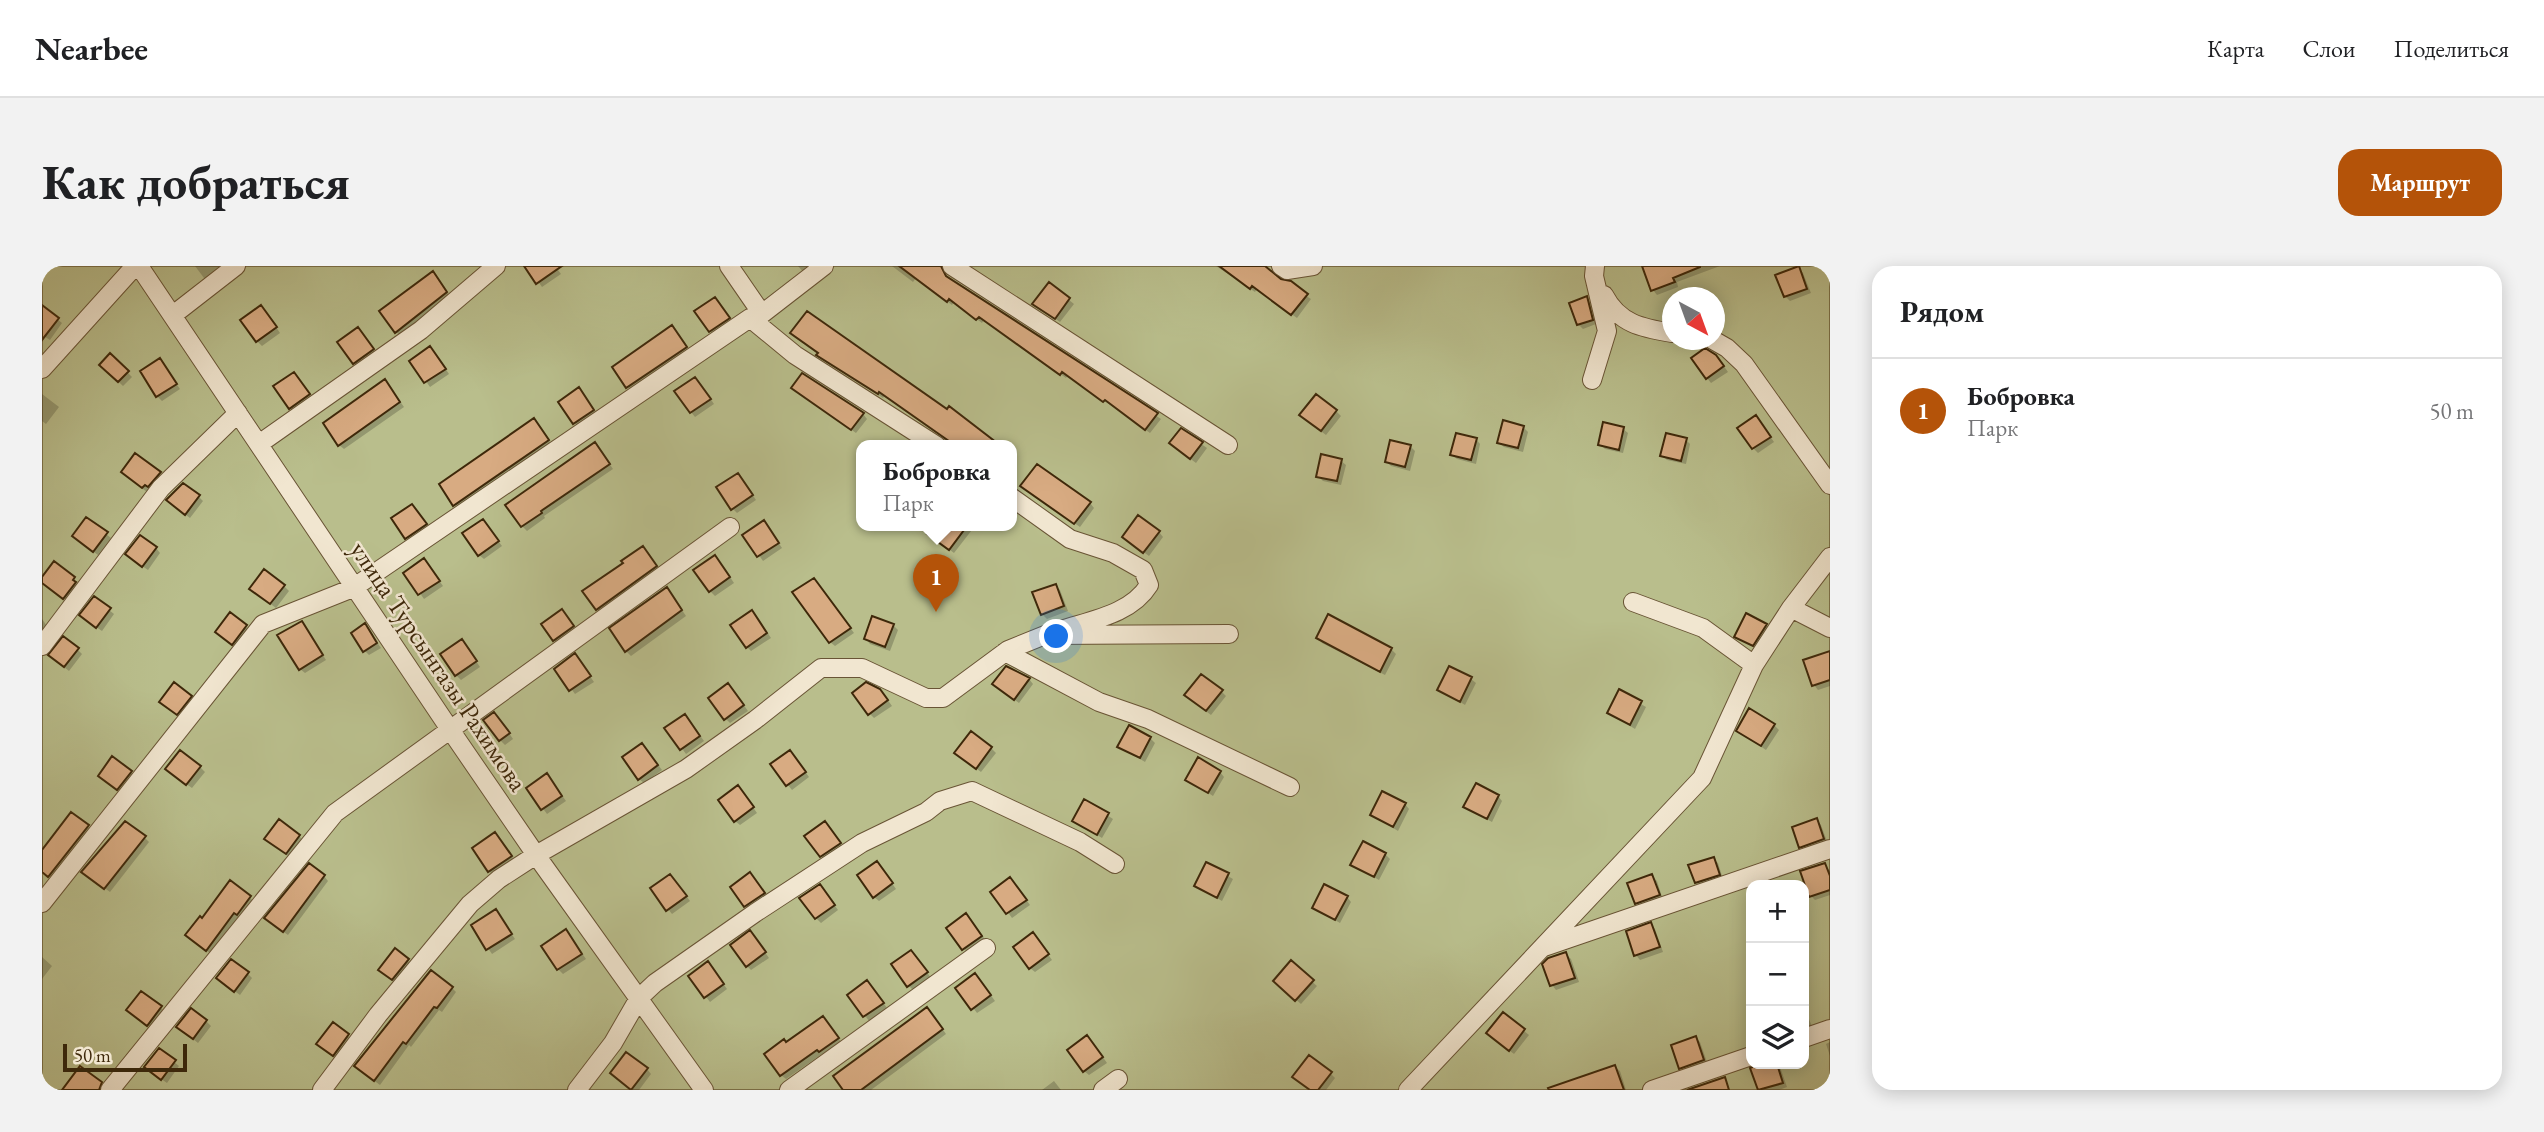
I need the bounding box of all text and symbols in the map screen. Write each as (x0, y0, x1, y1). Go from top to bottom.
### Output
text: Nearbee (35, 27, 148, 70)
text: Карта (2207, 33, 2264, 64)
text: Слои (2302, 33, 2356, 64)
text: Поделиться (2394, 33, 2509, 64)
button: Маршрут (2338, 149, 2502, 216)
text: Как добраться (42, 150, 350, 214)
north arrow (1662, 287, 1725, 350)
text: Рядом (1900, 292, 1984, 331)
text: Бобровка (1967, 379, 2075, 413)
text: 1 (1917, 396, 1929, 426)
text: 50 m (2429, 396, 2474, 426)
text: Парк (1967, 413, 2018, 443)
popup (856, 440, 1017, 531)
text: Бобровка (883, 454, 990, 488)
text: Парк (883, 488, 934, 518)
street label: улица Турсынгазы Рахимова (343, 534, 536, 798)
pin: 1 (913, 554, 959, 612)
your location (1039, 619, 1073, 653)
map controls (1746, 880, 1809, 1069)
button: + (1746, 880, 1809, 943)
button: − (1746, 943, 1809, 1006)
button: layers (1746, 1006, 1809, 1069)
scale bar (63, 1041, 187, 1073)
text: 50 m (74, 1043, 111, 1068)

